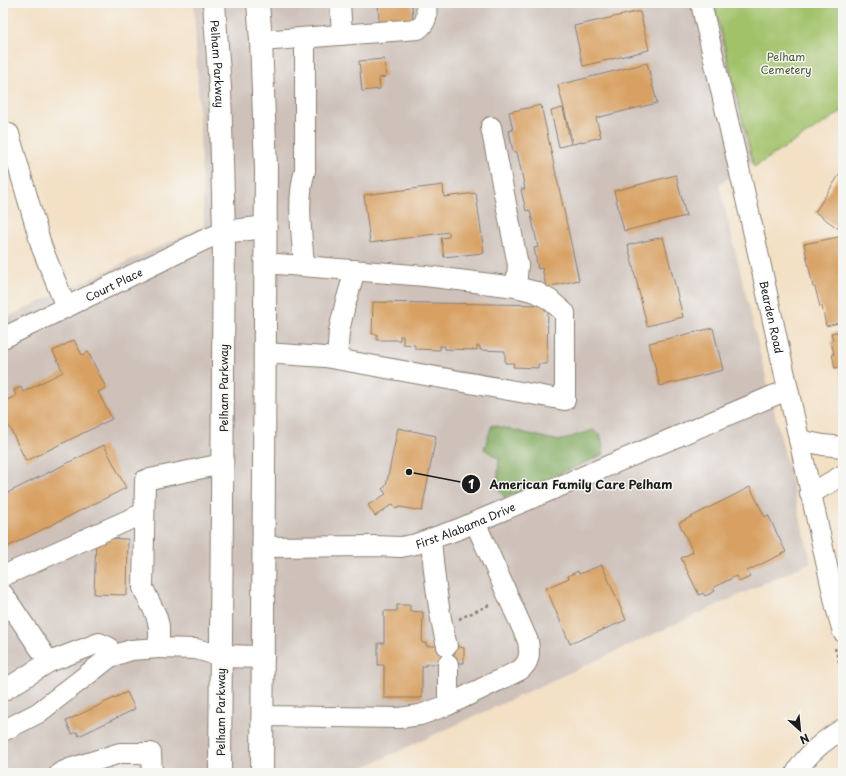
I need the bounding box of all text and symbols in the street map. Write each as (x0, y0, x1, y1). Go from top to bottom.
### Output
street label: Pelham Parkway (207, 19, 229, 108)
park label: Pelham Cemetery (760, 48, 812, 78)
street label: Court Place (82, 263, 145, 305)
street label: Bearden Road (756, 279, 788, 355)
street label: Pelham Parkway (215, 344, 232, 432)
callout: American Family Care Pelham (461, 472, 681, 496)
text: 1 (468, 475, 474, 493)
text: American Family Care Pelham (488, 475, 673, 493)
street label: First Alabama Drive (413, 498, 518, 552)
street label: Pelham Parkway (212, 668, 229, 756)
north arrow (780, 710, 820, 750)
text: N (797, 730, 813, 749)

